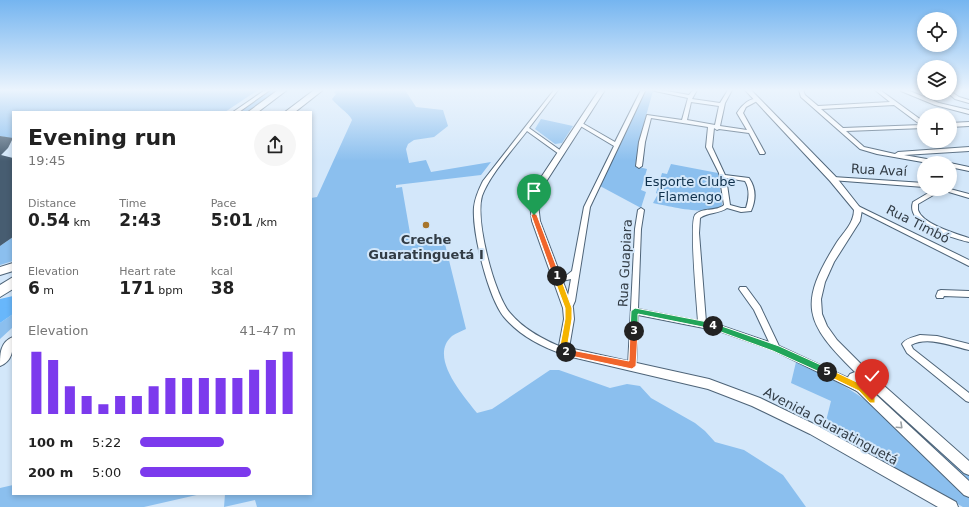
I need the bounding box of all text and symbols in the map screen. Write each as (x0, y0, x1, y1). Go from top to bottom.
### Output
map controls (917, 12, 957, 196)
button: locate (917, 12, 957, 52)
button: layers (917, 60, 957, 100)
button: + (917, 108, 957, 148)
button: share (254, 124, 296, 166)
text: Evening run (28, 125, 177, 150)
text: 19:45 (28, 153, 65, 168)
button: − (917, 156, 957, 196)
street label: Rua Avaí (851, 161, 908, 179)
pin (517, 174, 551, 215)
park label: Esporte Clube Flamengo (645, 174, 735, 204)
icon: arrive (523, 180, 545, 202)
text: Distance (28, 197, 76, 210)
text: Time (119, 197, 146, 210)
text: Pace (211, 197, 236, 210)
street label: Rua Timbó (884, 202, 952, 246)
text: 0.54 (28, 210, 70, 230)
text: 2:43 (119, 210, 162, 230)
text: 5:01 (211, 210, 253, 230)
text: km (70, 216, 91, 229)
text: /km (253, 216, 277, 229)
street label: Rua Guapiara (615, 219, 635, 307)
marker: Creche Guaratinguetá I (421, 220, 431, 230)
place label: Creche Guaratinguetá I (368, 232, 484, 262)
text: Elevation (28, 265, 79, 278)
text: Heart rate (119, 265, 176, 278)
text: kcal (211, 265, 233, 278)
pin: 1 (547, 266, 567, 286)
text: 1 (553, 269, 561, 282)
text: 6 (28, 278, 40, 298)
text: 171 (119, 278, 155, 298)
text: 38 (211, 278, 234, 298)
text: m (40, 284, 54, 297)
text: bpm (155, 284, 183, 297)
pin: 4 (703, 316, 723, 336)
text: 4 (709, 319, 717, 332)
pin: 3 (624, 321, 644, 341)
text: Elevation (28, 323, 88, 338)
text: 41–47 m (240, 323, 296, 338)
text: 3 (630, 324, 638, 337)
pin: 2 (556, 342, 576, 362)
text: 2 (562, 345, 570, 358)
pin (855, 359, 889, 400)
pin: 5 (817, 362, 837, 382)
text: 5 (823, 365, 831, 378)
icon: check (861, 365, 883, 387)
street label: Avenida Guaratinguetá (761, 384, 901, 468)
one-way arrow (895, 421, 903, 428)
text: 100 m (28, 435, 73, 450)
text: 5:22 (92, 435, 121, 450)
text: 200 m (28, 465, 73, 480)
text: 5:00 (92, 465, 121, 480)

